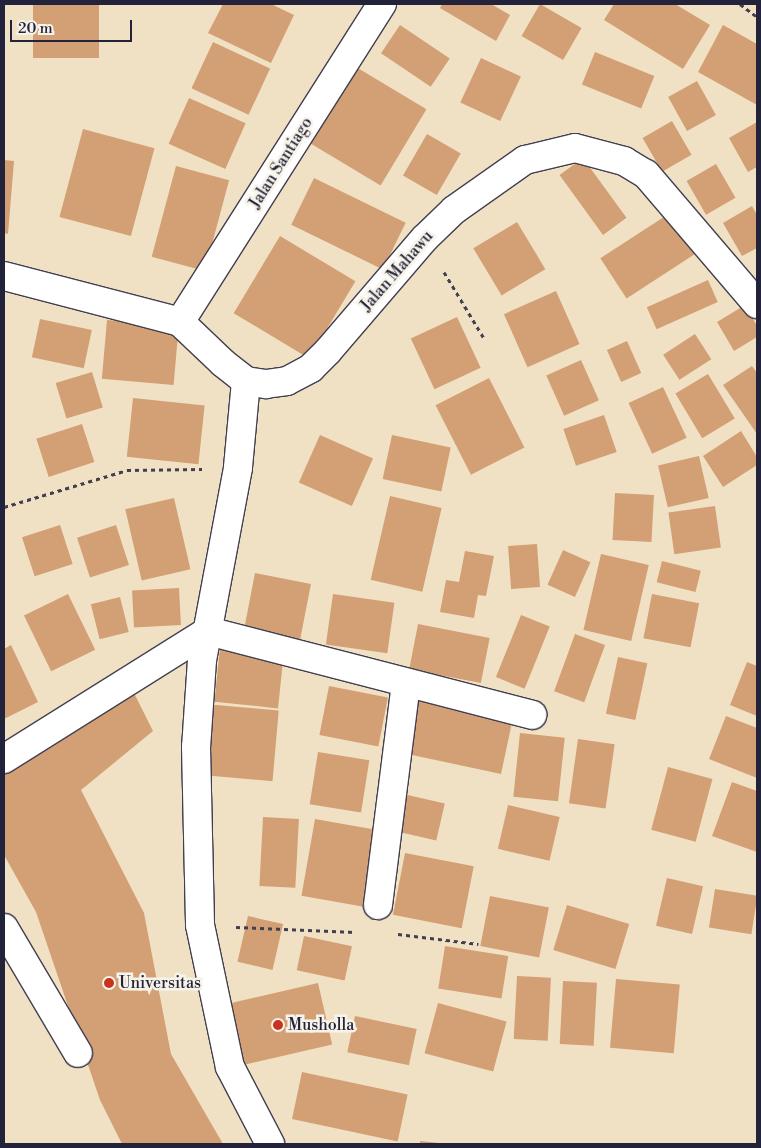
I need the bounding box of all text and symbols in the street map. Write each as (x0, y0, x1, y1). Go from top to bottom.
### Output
scale bar (12, 10, 135, 42)
text: 20 m (18, 19, 53, 38)
street label: Jalan Santiago (245, 114, 317, 212)
street label: Jalan Mahawu (357, 227, 437, 315)
place label: Universitas (119, 973, 201, 993)
marker: Universitas (103, 977, 115, 989)
place label: Musholla (288, 1015, 354, 1035)
marker: Musholla (272, 1019, 284, 1031)

